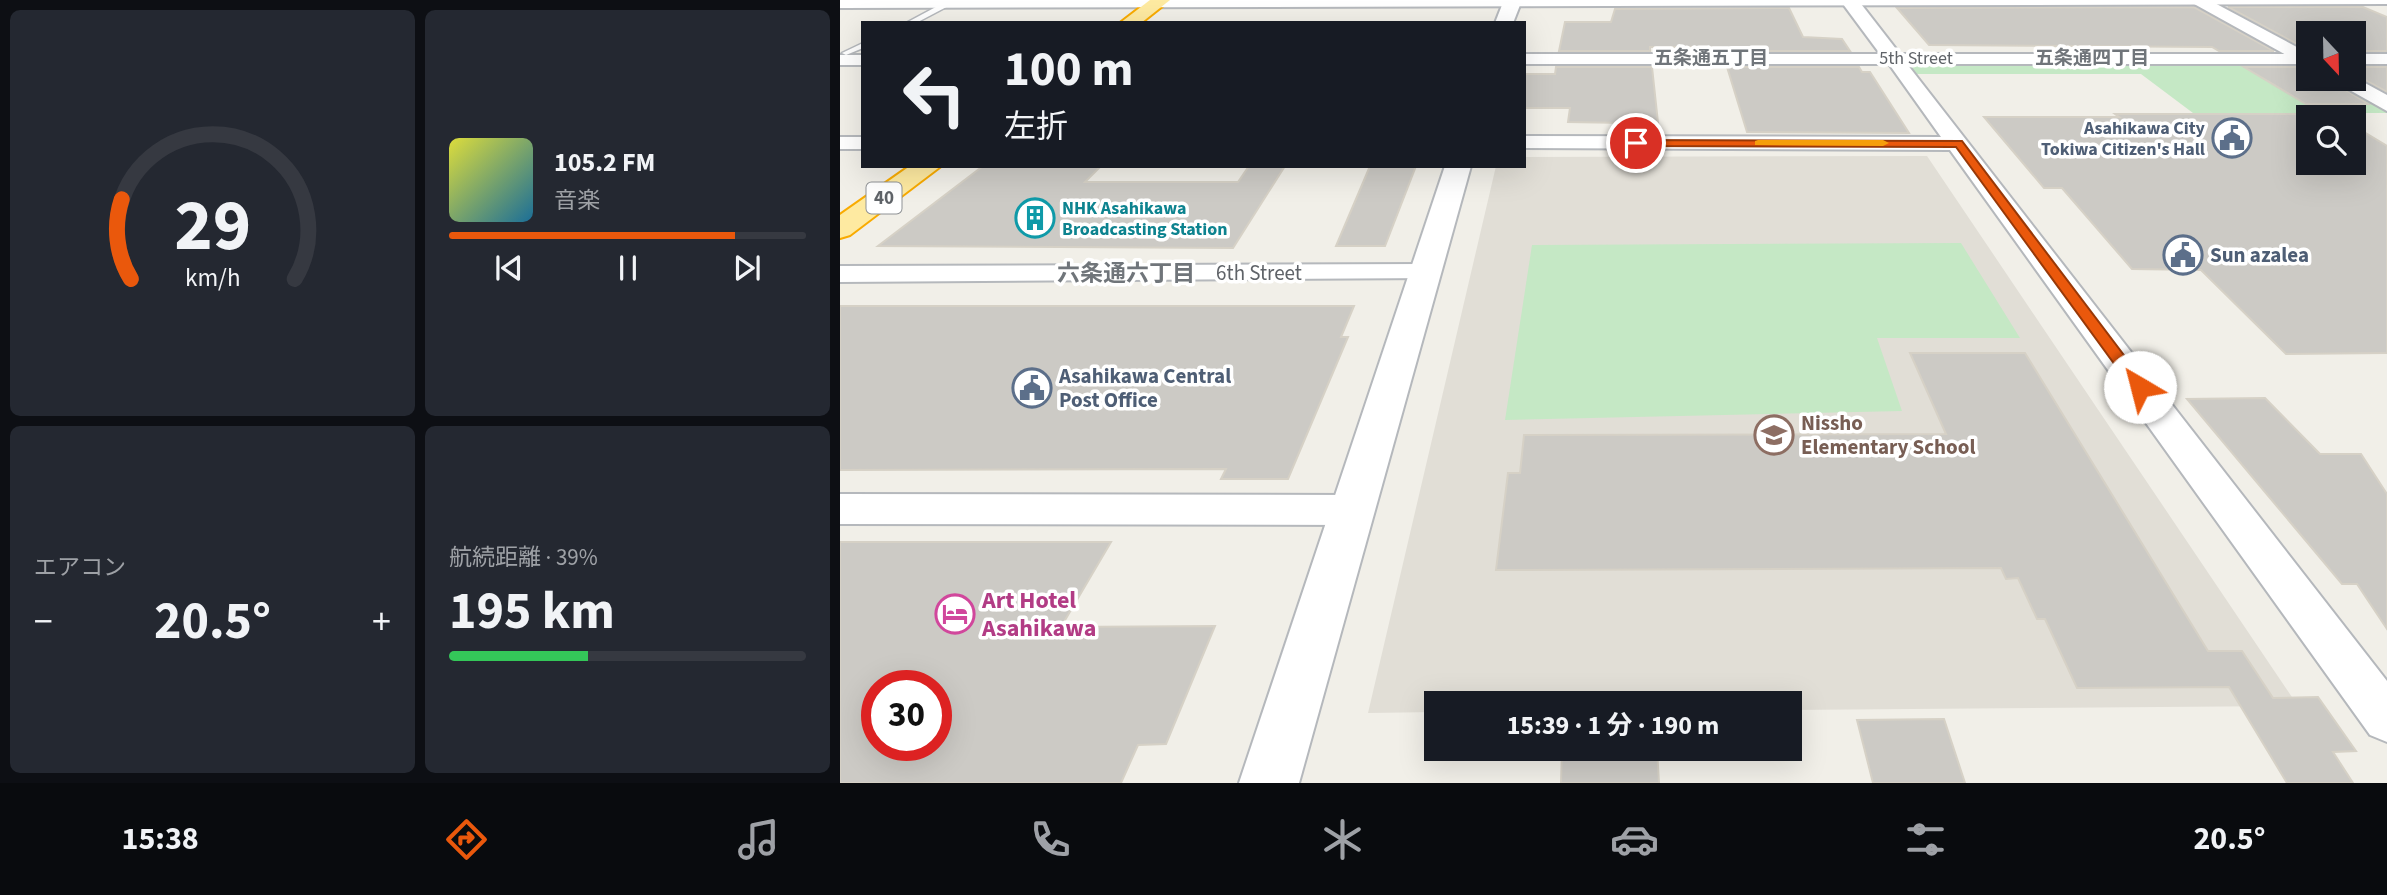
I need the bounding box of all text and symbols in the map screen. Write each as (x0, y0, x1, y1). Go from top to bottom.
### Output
north arrow (2296, 21, 2366, 91)
map controls (2296, 21, 2366, 175)
text: 100 m (1004, 35, 1133, 105)
district label: 五条通五丁目 (1654, 45, 1768, 72)
district label: 五条通四丁目 (2035, 45, 2149, 72)
street label: 5th Street (1879, 46, 1953, 71)
icon: left (889, 49, 980, 140)
text: 左折 (1004, 104, 1068, 150)
button: search (2296, 105, 2366, 175)
pin (1606, 113, 1666, 173)
place label: Asahikawa City Tokiwa Citizen's Hall (2041, 116, 2206, 162)
public building icon: Asahikawa City Tokiwa Citizen's Hall (2211, 117, 2253, 159)
icon: arrive (1617, 124, 1655, 162)
text: 105.2 FM (554, 144, 655, 181)
text: 29 (174, 174, 251, 278)
road number: 40 (866, 182, 901, 214)
text: 音楽 (554, 184, 600, 217)
place label: NHK Asahikawa Broadcasting Station (1062, 196, 1228, 242)
building icon: NHK Asahikawa Broadcasting Station (1014, 197, 1056, 239)
public building icon: Sun azalea (2162, 234, 2204, 276)
place label: Sun azalea (2210, 240, 2309, 270)
icon: previous (490, 249, 528, 287)
icon: pause (609, 249, 647, 287)
icon: next (728, 249, 766, 287)
district label: 六条通六丁目 (1057, 257, 1195, 290)
street label: 6th Street (1216, 258, 1302, 288)
text: km/h (185, 260, 240, 296)
position arrow (2103, 350, 2177, 424)
place label: Asahikawa Central Post Office (1058, 361, 1231, 415)
public building icon: Asahikawa Central Post Office (1011, 367, 1053, 409)
place label: Nissho Elementary School (1801, 408, 1975, 462)
school or university icon: Nissho Elementary School (1753, 414, 1795, 456)
text: 航続距離 · 39% (449, 541, 598, 574)
text: エアコン (34, 551, 126, 584)
text: 195 km (449, 575, 615, 649)
place label: Art Hotel Asahikawa (981, 583, 1096, 646)
text: 20.5° (154, 585, 271, 659)
hotel icon: Art Hotel Asahikawa (934, 593, 976, 635)
text: − (34, 595, 53, 649)
text: + (372, 595, 391, 649)
speed limit sign: 30 (861, 670, 952, 761)
text: 15:39 · 1 分 · 190 m (1507, 707, 1719, 744)
icon: directions (442, 815, 491, 864)
icon: music (734, 815, 783, 864)
icon: phone (1026, 815, 1075, 864)
icon: climate (1318, 815, 1367, 864)
icon: car (1610, 815, 1659, 864)
icon: filters (1901, 815, 1950, 864)
text: 15:38 (121, 816, 199, 862)
text: 20.5° (2193, 816, 2265, 862)

